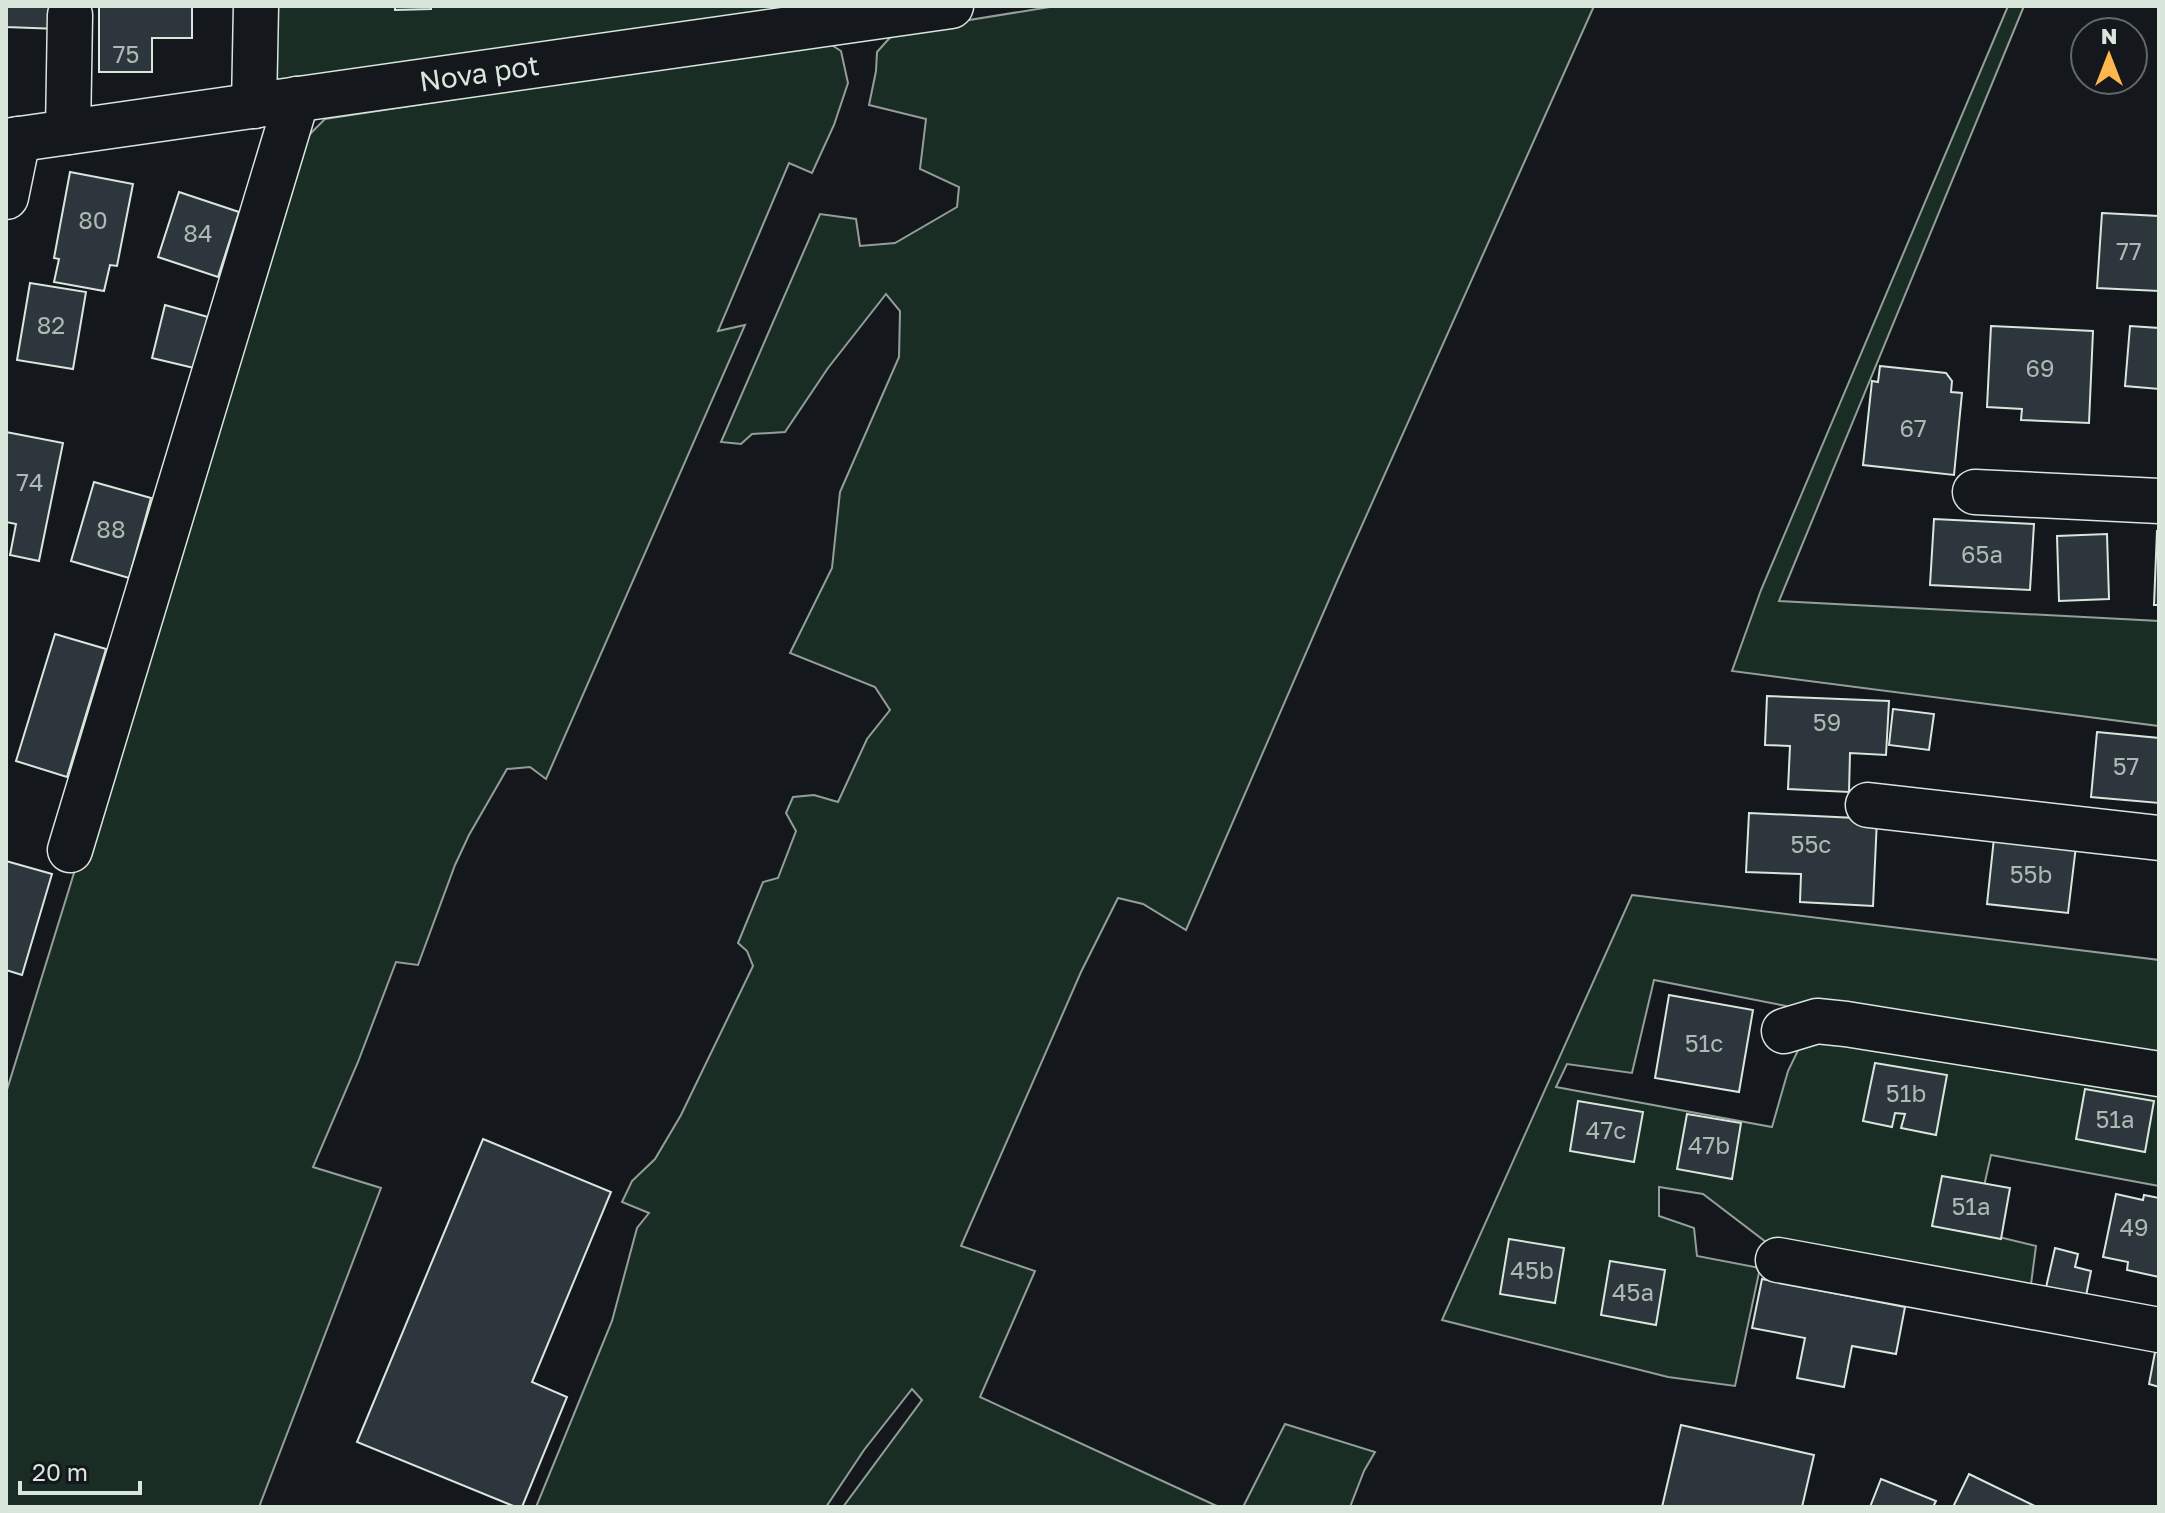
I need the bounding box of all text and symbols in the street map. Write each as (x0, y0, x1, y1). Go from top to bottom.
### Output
north arrow (2069, 16, 2149, 96)
text: N (2101, 22, 2117, 49)
house number: 75 (113, 39, 139, 68)
street label: Nova pot (417, 48, 541, 98)
house number: 80 (78, 205, 108, 234)
house number: 84 (183, 218, 213, 247)
house number: 77 (2116, 236, 2142, 265)
house number: 82 (37, 310, 65, 339)
house number: 69 (2025, 353, 2055, 382)
house number: 67 (1899, 413, 1927, 442)
house number: 74 (16, 467, 44, 496)
house number: 88 (96, 514, 126, 543)
house number: 65a (1961, 539, 2003, 568)
house number: 59 (1813, 707, 1841, 736)
house number: 57 (2113, 751, 2139, 780)
house number: 55c (1791, 829, 1831, 858)
house number: 55b (2010, 859, 2052, 888)
house number: 51c (1685, 1028, 1723, 1057)
house number: 51b (1886, 1078, 1926, 1107)
house number: 51a (2095, 1104, 2135, 1133)
house number: 47c (1586, 1115, 1626, 1144)
house number: 47b (1688, 1130, 1730, 1159)
house number: 51a (1951, 1191, 1991, 1220)
house number: 49 (2119, 1212, 2149, 1241)
house number: 45b (1510, 1255, 1554, 1284)
house number: 45a (1612, 1277, 1654, 1306)
scale bar (20, 1445, 140, 1495)
text: 20 m (32, 1457, 88, 1486)

